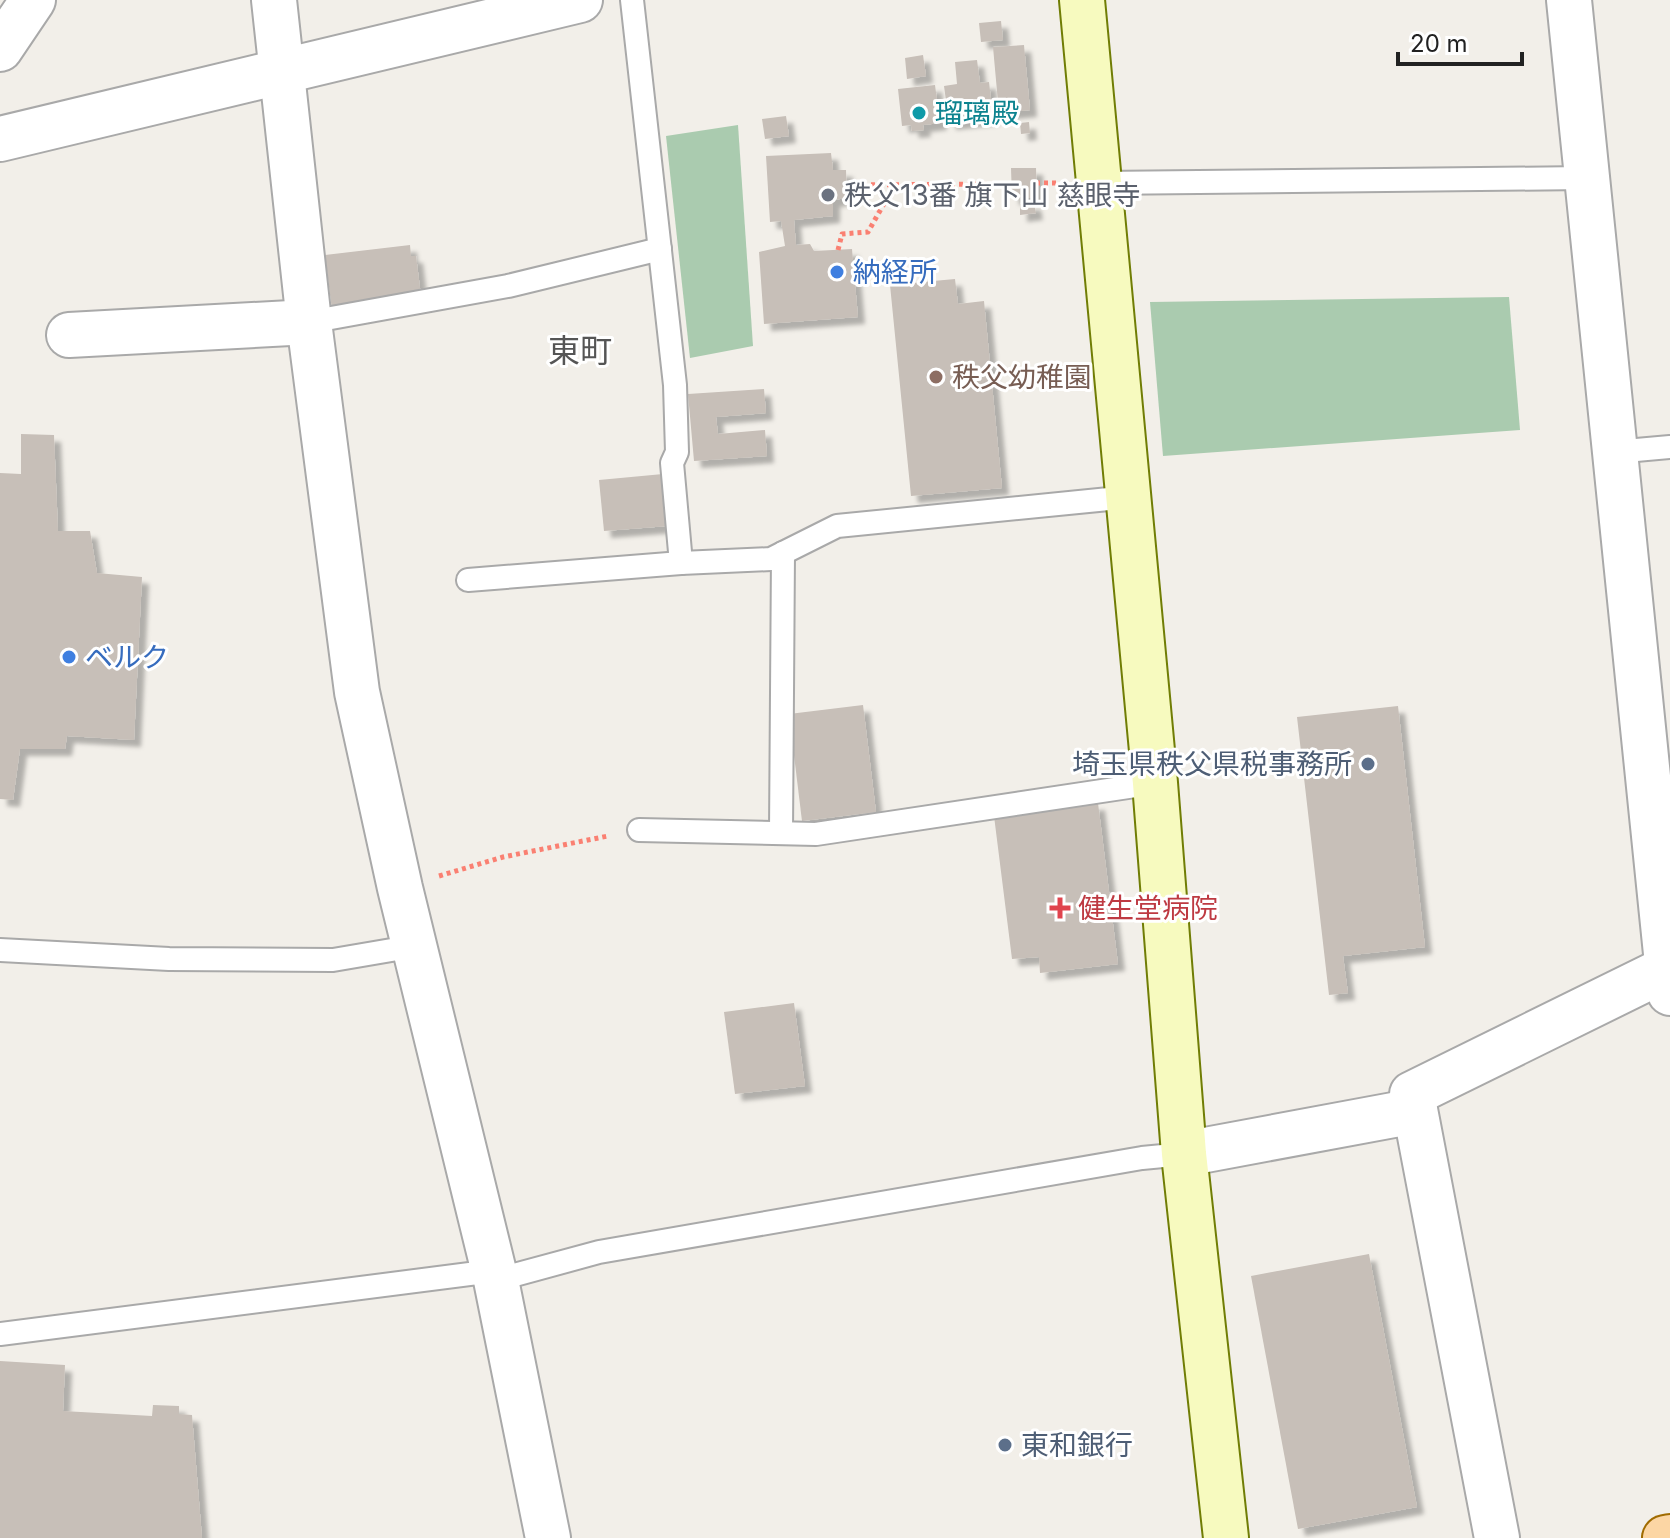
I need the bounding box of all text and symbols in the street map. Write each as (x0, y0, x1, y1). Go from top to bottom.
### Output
scale bar (1398, 16, 1522, 66)
text: 20 m (1410, 29, 1468, 58)
place label: 瑠璃殿 (935, 96, 1019, 130)
marker: 瑠璃殿 (910, 104, 928, 122)
place label: 秩父13番 旗下山 慈眼寺 (844, 178, 1140, 212)
marker: 秩父13番 旗下山 慈眼寺 (819, 186, 837, 204)
place label: 納経所 (853, 255, 937, 289)
marker: 納経所 (828, 263, 846, 281)
district label: 東町 (548, 331, 612, 370)
place label: 秩父幼稚園 (952, 360, 1092, 394)
marker: 秩父幼稚園 (927, 368, 945, 386)
place label: ベルク (85, 640, 169, 674)
marker: ベルク (60, 648, 78, 666)
place label: 埼玉県秩父県税事務所 (1072, 747, 1352, 781)
marker: 埼玉県秩父県税事務所 (1359, 755, 1377, 773)
place label: 健生堂病院 (1078, 891, 1218, 925)
marker: 健生堂病院 (1049, 897, 1071, 919)
place label: 東和銀行 (1021, 1428, 1133, 1462)
marker: 東和銀行 (996, 1436, 1014, 1454)

